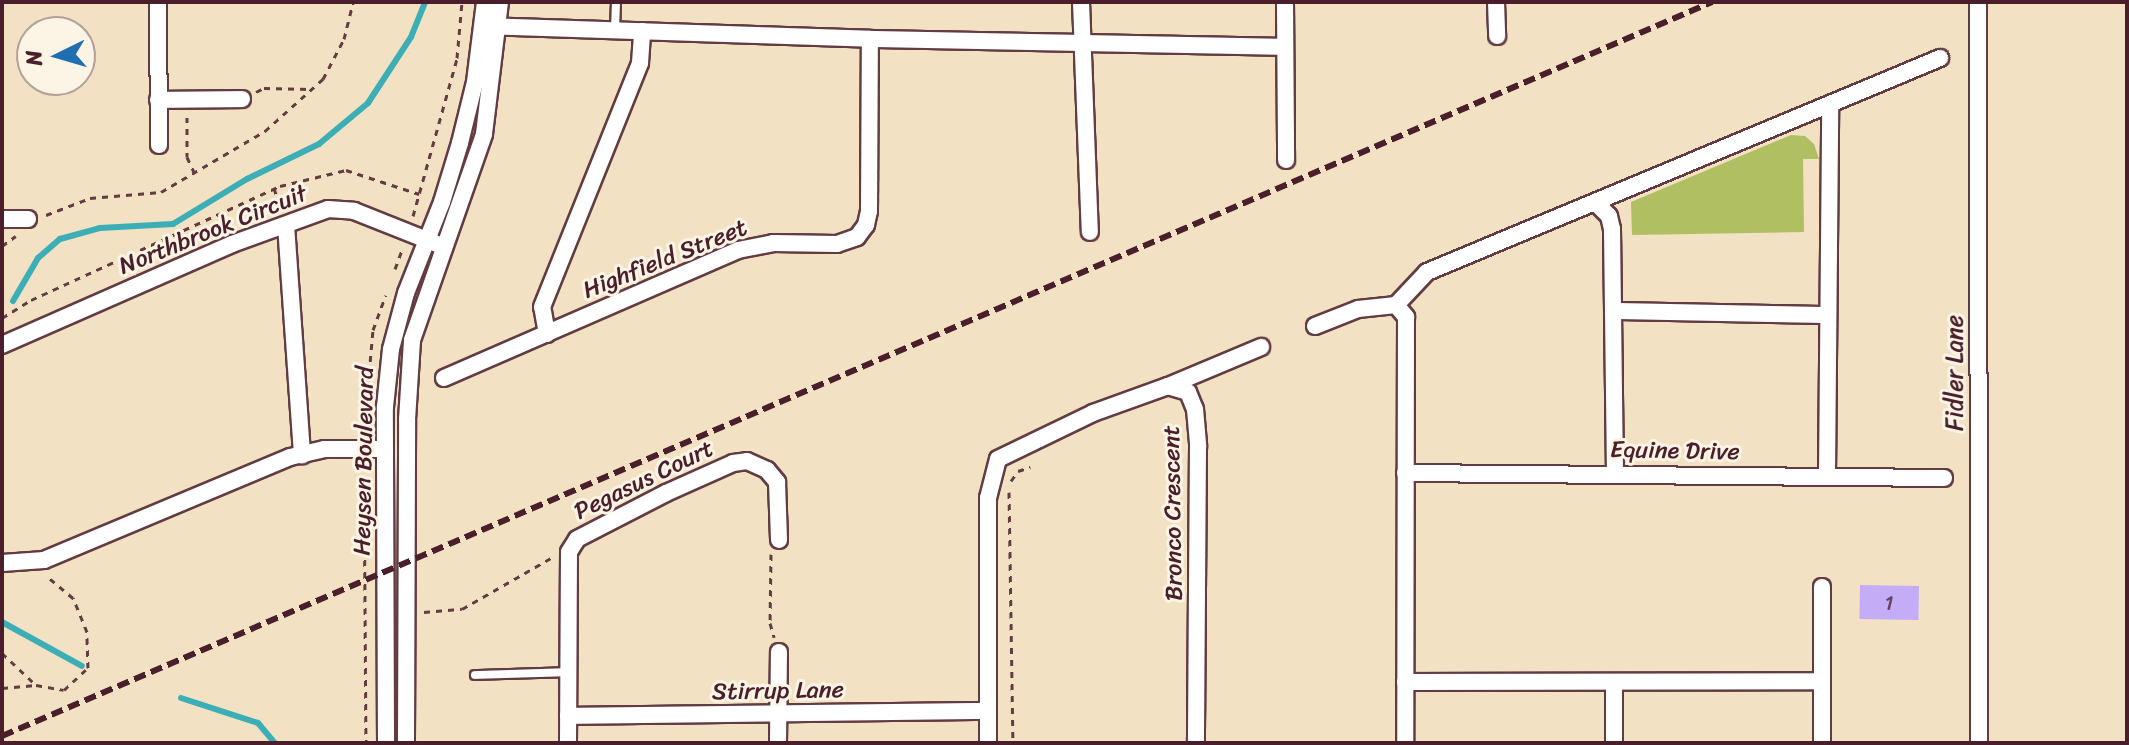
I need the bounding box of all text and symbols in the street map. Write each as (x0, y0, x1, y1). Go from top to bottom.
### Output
north arrow (16, 16, 96, 96)
text: N (13, 49, 54, 67)
street label: Northbrook Circuit (115, 179, 311, 281)
street label: Highfield Street (579, 213, 751, 305)
street label: Fidler Lane (1941, 315, 1969, 431)
street label: Heysen Boulevard (348, 366, 380, 556)
street label: Bronco Crescent (1157, 425, 1189, 601)
street label: Pegasus Court (570, 434, 718, 526)
street label: Equine Drive (1610, 435, 1740, 467)
house number: 1 (1885, 591, 1893, 615)
street label: Stirrup Lane (712, 675, 844, 707)

